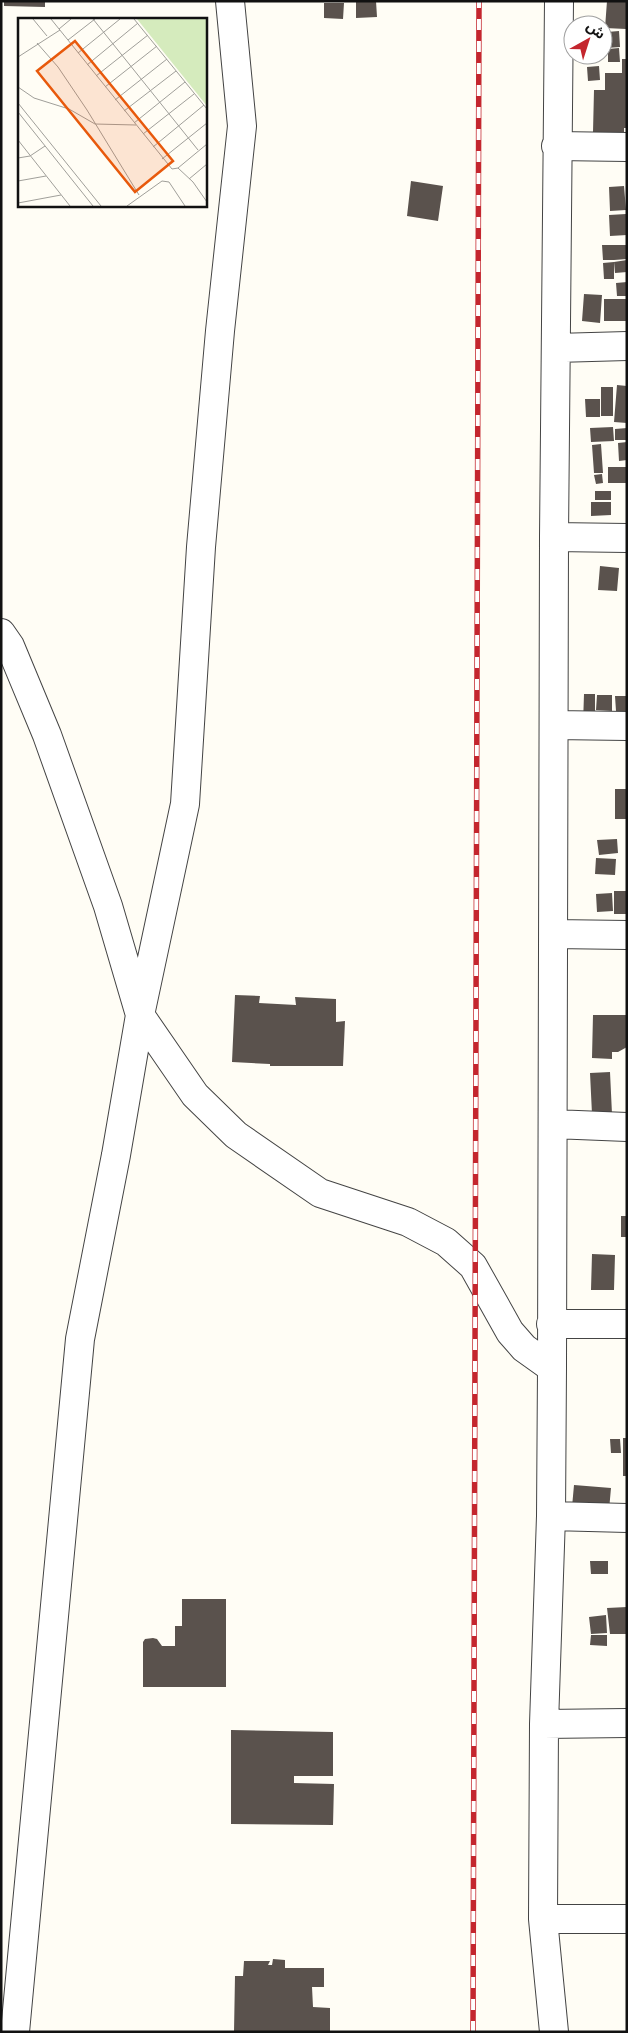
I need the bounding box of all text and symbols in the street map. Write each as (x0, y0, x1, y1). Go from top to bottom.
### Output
north arrow (563, 15, 613, 65)
text: ش (582, 16, 610, 44)
inset map (18, 18, 206, 206)

